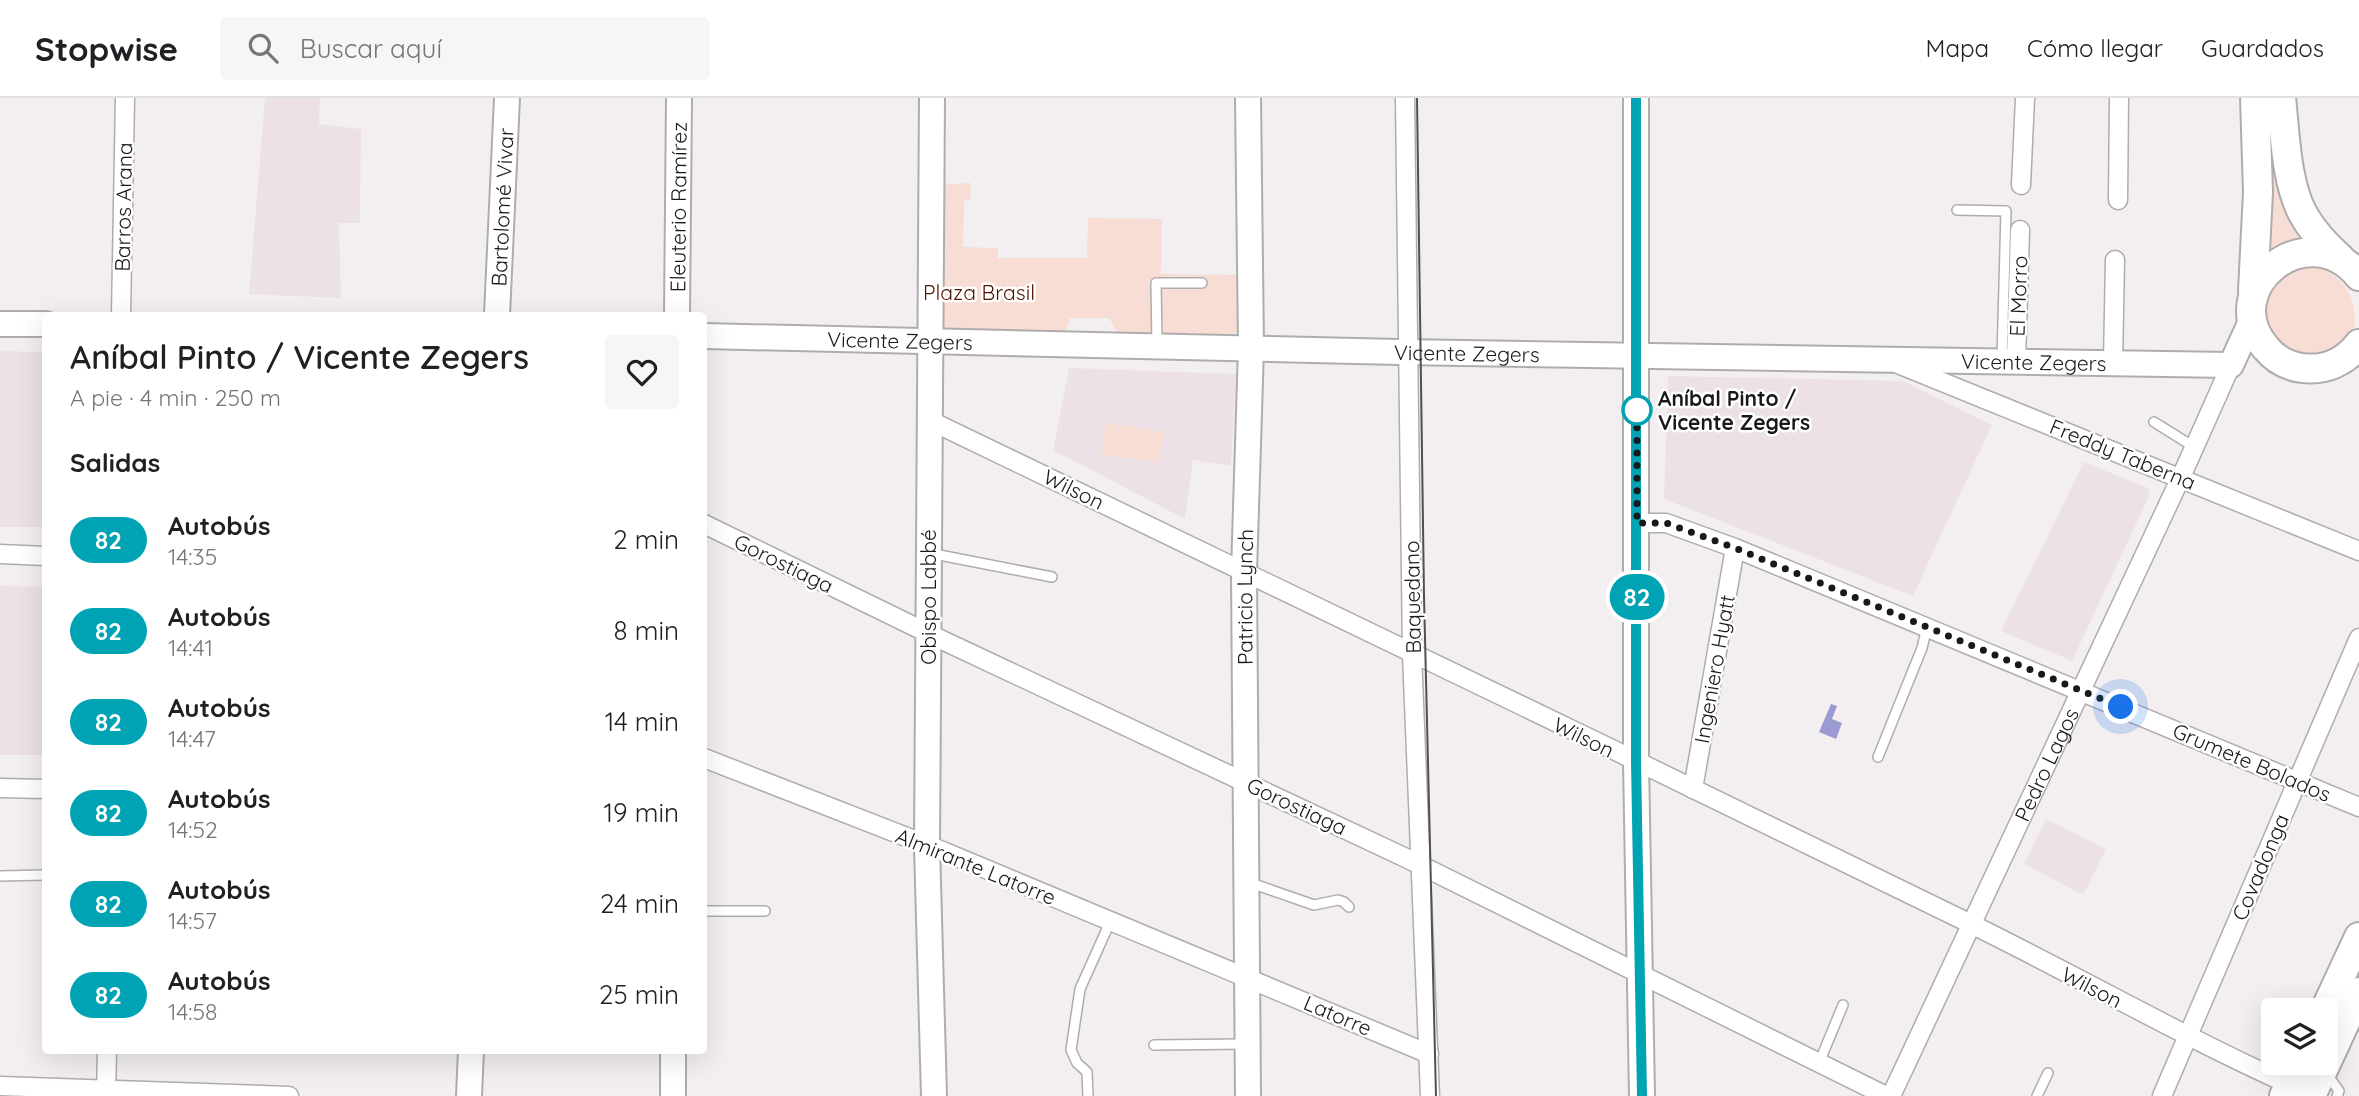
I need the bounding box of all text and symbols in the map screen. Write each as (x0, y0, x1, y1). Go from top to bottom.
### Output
search box (220, 17, 710, 80)
text: Stopwise (35, 28, 178, 69)
icon: search (244, 29, 282, 67)
text: Buscar aquí (300, 32, 442, 65)
text: Mapa (1926, 33, 1989, 63)
text: Cómo llegar (2027, 33, 2163, 63)
text: Guardados (2201, 33, 2324, 63)
street label: Eleuterio Ramírez (664, 122, 692, 292)
street label: Bartolomé Vivar (485, 127, 519, 287)
street label: Barros Arana (109, 142, 137, 272)
street label: El Morro (2004, 255, 2032, 337)
park label: Plaza Brasil (923, 279, 1035, 305)
street label: Vicente Zegers (827, 326, 973, 355)
button: heart (605, 335, 679, 409)
text: Aníbal Pinto / Vicente Zegers (70, 336, 529, 377)
street label: Vicente Zegers (1394, 339, 1540, 367)
street label: Vicente Zegers (1961, 348, 2107, 376)
text: A pie · 4 min · 250 m (70, 383, 281, 412)
place label: Aníbal Pinto / Vicente Zegers (1658, 385, 1810, 435)
marker: Aníbal Pinto / Vicente Zegers (1622, 395, 1652, 425)
street label: Freddy Taberna (2046, 413, 2200, 495)
text: Salidas (70, 446, 160, 479)
street label: Wilson (1039, 463, 1109, 515)
text: Autobús (168, 509, 270, 542)
text: 2 min (613, 523, 679, 556)
text: 82 (95, 525, 122, 555)
street label: Gorostiaga (730, 528, 838, 598)
street label: Patricio Lynch (1231, 528, 1258, 665)
street label: Obispo Labbé (915, 529, 941, 665)
street label: Baquedano (1398, 540, 1426, 654)
text: 14:35 (168, 542, 217, 571)
line badge: 82 (1606, 574, 1668, 620)
text: 82 (1624, 582, 1650, 612)
street label: Ingeniero Hyatt (1688, 593, 1740, 745)
text: Autobús (168, 600, 270, 633)
text: 8 min (614, 614, 679, 647)
text: 82 (95, 616, 122, 646)
text: 14:41 (168, 633, 213, 662)
your location (2103, 689, 2138, 724)
text: Autobús (168, 691, 270, 724)
street label: Pedro Lagos (2009, 704, 2084, 825)
text: 14 min (605, 705, 679, 738)
text: 82 (95, 707, 122, 737)
street label: Wilson (1549, 711, 1619, 763)
street label: Grumete Bolados (2169, 717, 2335, 807)
text: 14:47 (168, 724, 216, 753)
street label: Gorostiaga (1243, 772, 1351, 840)
text: Autobús (168, 782, 270, 815)
text: 19 min (603, 796, 679, 829)
text: 82 (95, 798, 122, 828)
street label: Covadonga (2226, 810, 2294, 924)
text: 14:52 (168, 815, 218, 844)
street label: Almirante Latorre (892, 822, 1060, 910)
text: Autobús (168, 873, 270, 906)
text: 24 min (600, 887, 679, 920)
text: 82 (95, 889, 122, 919)
text: 14:57 (168, 906, 217, 935)
street label: Wilson (2057, 961, 2127, 1013)
text: Autobús (168, 964, 270, 997)
text: 25 min (599, 978, 679, 1011)
text: 82 (95, 980, 122, 1010)
street label: Latorre (1300, 989, 1376, 1041)
text: 14:58 (168, 997, 218, 1026)
map controls (2261, 998, 2338, 1075)
button: layers (2261, 998, 2338, 1075)

